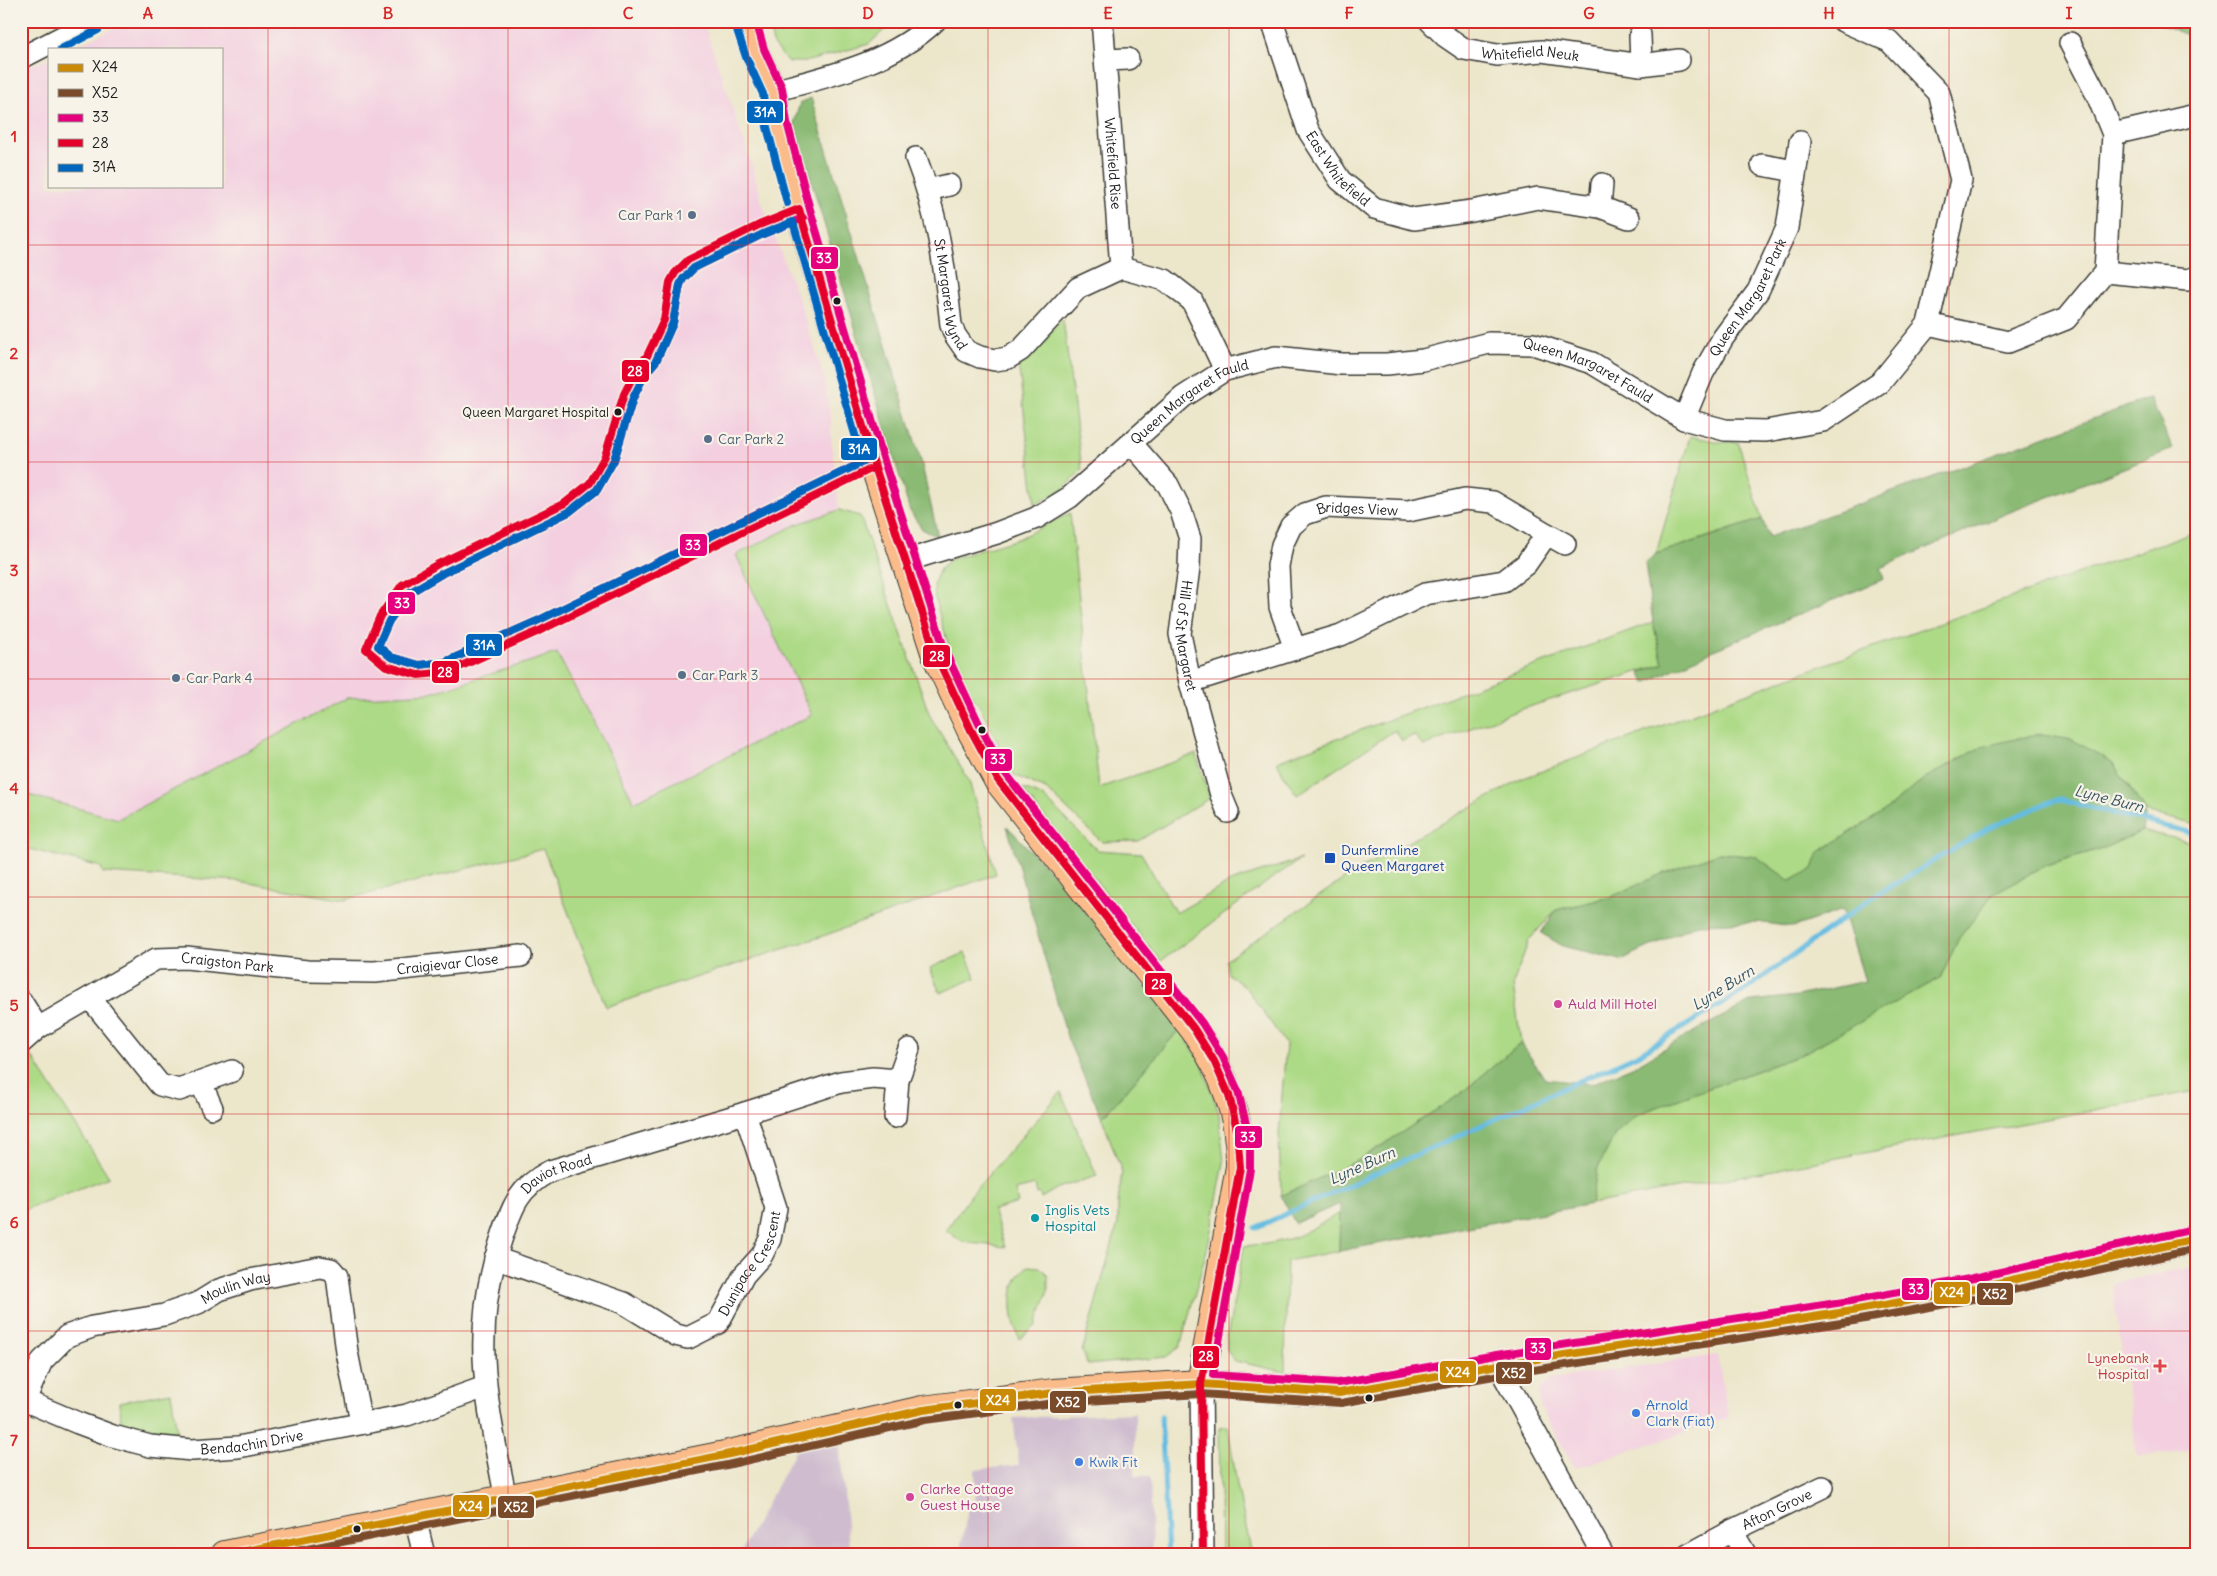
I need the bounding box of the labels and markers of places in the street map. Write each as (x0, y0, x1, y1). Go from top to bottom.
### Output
place label: Car Park 1 (618, 206, 682, 224)
marker: Car Park 1 (686, 209, 698, 221)
unlabelled marker (832, 296, 842, 306)
place label: Queen Margaret Hospital (462, 404, 609, 421)
marker: Queen Margaret Hospital (613, 407, 623, 417)
place label: Car Park 2 (718, 430, 784, 448)
marker: Car Park 2 (702, 433, 714, 445)
place label: Car Park 3 (692, 666, 758, 684)
place label: Car Park 4 (186, 669, 253, 687)
marker: Car Park 3 (676, 669, 688, 681)
marker: Car Park 4 (170, 672, 182, 684)
unlabelled marker (977, 725, 987, 735)
place label: Dunfermline Queen Margaret (1341, 841, 1445, 875)
marker: Dunfermline Queen Margaret (1323, 851, 1337, 865)
place label: Auld Mill Hotel (1568, 995, 1657, 1013)
marker: Auld Mill Hotel (1552, 998, 1564, 1010)
place label: Inglis Vets Hospital (1045, 1201, 1110, 1235)
marker: Inglis Vets Hospital (1029, 1212, 1041, 1224)
place label: Lynebank Hospital (2087, 1349, 2149, 1383)
marker: Lynebank Hospital (2153, 1359, 2167, 1373)
unlabelled marker (1364, 1393, 1374, 1403)
place label: Arnold Clark (Fiat) (1646, 1396, 1715, 1430)
unlabelled marker (953, 1400, 963, 1410)
marker: Arnold Clark (Fiat) (1630, 1407, 1642, 1419)
place label: Kwik Fit (1089, 1453, 1138, 1471)
marker: Kwik Fit (1073, 1456, 1085, 1468)
place label: Clarke Cottage Guest House (920, 1480, 1014, 1514)
marker: Clarke Cottage Guest House (904, 1491, 916, 1503)
unlabelled marker (352, 1524, 362, 1534)

